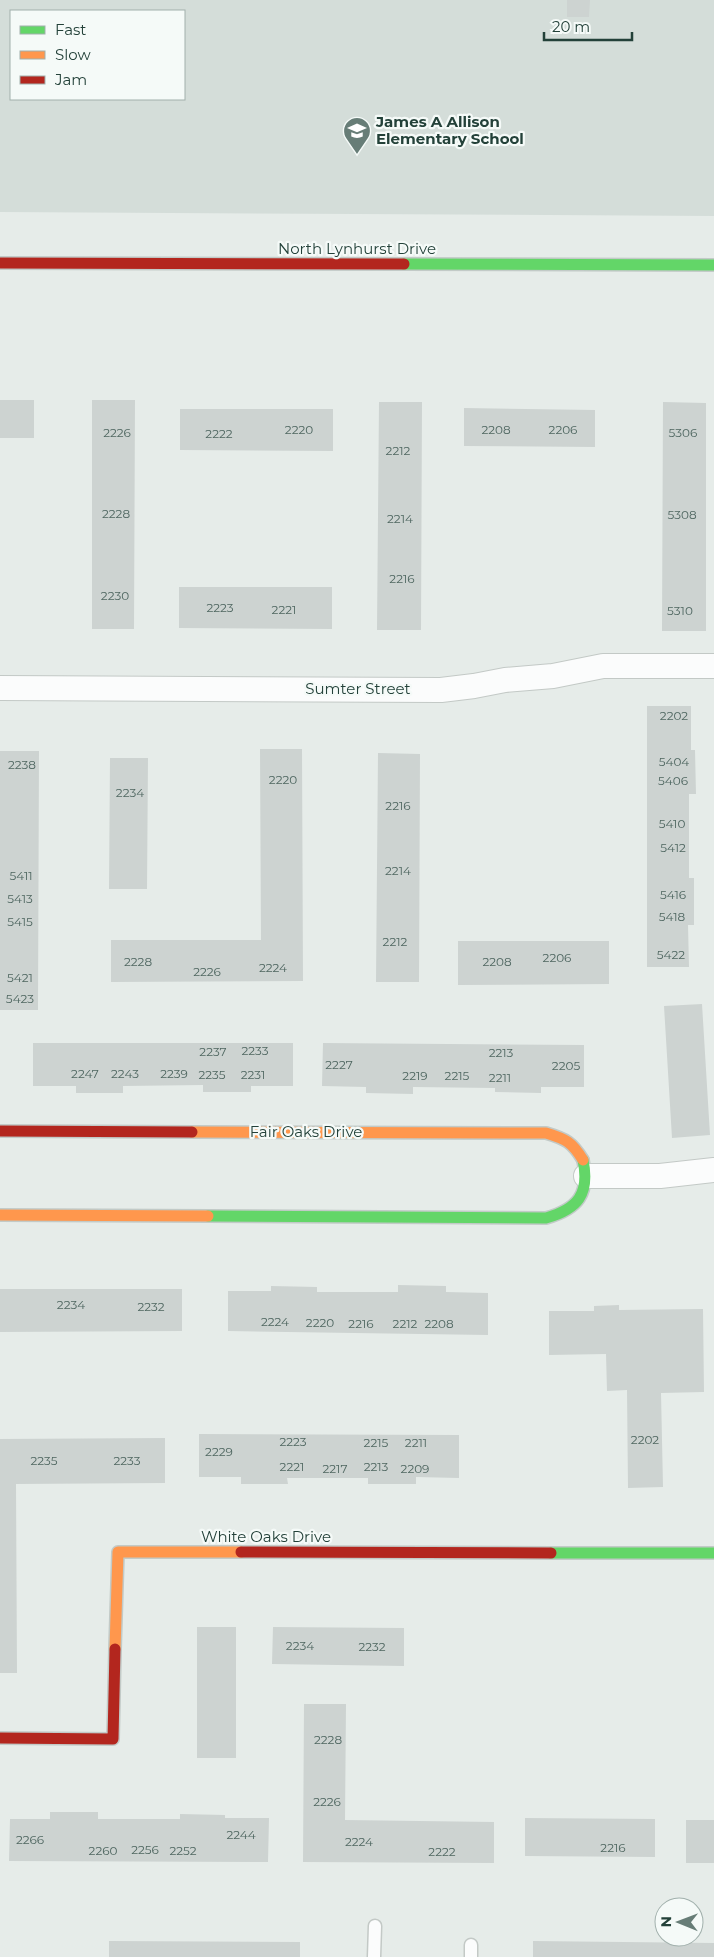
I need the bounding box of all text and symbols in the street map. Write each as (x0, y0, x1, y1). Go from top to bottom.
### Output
legend (10, 10, 185, 100)
scale bar (544, 10, 632, 42)
text: 20 m (552, 17, 590, 36)
text: Fast (55, 20, 86, 39)
text: Slow (55, 45, 91, 64)
text: Jam (54, 70, 87, 89)
place label: James A Allison Elementary School (375, 112, 524, 148)
school or university icon: James A Allison Elementary School (342, 116, 372, 155)
street label: North Lynhurst Drive (278, 239, 436, 258)
house number: 2220 (285, 422, 313, 437)
house number: 2208 (481, 422, 511, 437)
house number: 2206 (549, 422, 577, 437)
house number: 2226 (103, 425, 131, 440)
house number: 5306 (669, 425, 697, 440)
house number: 2222 (205, 426, 233, 441)
house number: 2212 (386, 443, 411, 458)
house number: 2228 (102, 506, 130, 521)
house number: 5308 (667, 507, 697, 522)
house number: 2214 (387, 511, 413, 526)
house number: 2216 (389, 571, 415, 586)
house number: 2230 (101, 588, 129, 603)
house number: 2223 (206, 600, 234, 615)
house number: 2221 (272, 602, 296, 617)
house number: 5310 (667, 603, 693, 618)
street label: Sumter Street (305, 679, 411, 698)
house number: 2202 (660, 708, 688, 723)
house number: 5404 (659, 754, 689, 769)
house number: 2238 (8, 757, 36, 772)
house number: 2220 (269, 772, 297, 787)
house number: 5406 (658, 773, 688, 788)
house number: 2234 (116, 785, 144, 800)
house number: 2216 (385, 798, 411, 813)
house number: 5410 (659, 816, 685, 831)
house number: 5412 (660, 840, 686, 855)
house number: 2214 (385, 863, 411, 878)
house number: 5411 (9, 868, 33, 883)
house number: 5416 (660, 887, 686, 902)
house number: 5413 (7, 891, 33, 906)
house number: 5418 (659, 909, 686, 924)
house number: 5415 (7, 914, 33, 929)
house number: 2212 (383, 934, 408, 949)
house number: 5422 (657, 947, 685, 962)
house number: 2206 (543, 950, 571, 965)
house number: 2228 (124, 954, 152, 969)
house number: 2208 (482, 954, 512, 969)
house number: 2224 (259, 960, 287, 975)
house number: 2226 (193, 964, 221, 979)
house number: 5421 (7, 970, 33, 985)
house number: 5423 (6, 991, 34, 1006)
house number: 2233 (241, 1043, 269, 1058)
house number: 2237 (199, 1044, 227, 1059)
house number: 2213 (489, 1045, 514, 1060)
house number: 2227 (325, 1057, 353, 1072)
house number: 2205 (552, 1058, 580, 1073)
house number: 2247 (71, 1066, 99, 1081)
house number: 2243 (111, 1066, 139, 1081)
house number: 2239 (160, 1066, 188, 1081)
house number: 2235 (198, 1067, 226, 1082)
house number: 2231 (241, 1067, 265, 1082)
house number: 2219 (402, 1068, 428, 1083)
house number: 2215 (445, 1068, 470, 1083)
house number: 2211 (489, 1070, 511, 1085)
street label: Fair Oaks Drive (250, 1122, 362, 1141)
house number: 2234 (57, 1297, 85, 1312)
house number: 2232 (137, 1299, 165, 1314)
house number: 2224 (261, 1314, 289, 1329)
house number: 2220 (306, 1315, 334, 1330)
house number: 2216 (348, 1316, 374, 1331)
house number: 2212 (393, 1316, 418, 1331)
house number: 2208 (424, 1316, 454, 1331)
house number: 2202 (631, 1432, 659, 1447)
house number: 2223 (279, 1434, 307, 1449)
house number: 2215 (364, 1435, 389, 1450)
house number: 2211 (405, 1435, 427, 1450)
house number: 2229 (205, 1444, 233, 1459)
house number: 2235 (30, 1453, 58, 1468)
house number: 2233 (113, 1453, 141, 1468)
house number: 2221 (280, 1459, 304, 1474)
house number: 2213 (364, 1459, 389, 1474)
house number: 2217 (322, 1461, 348, 1476)
house number: 2209 (401, 1461, 429, 1476)
street label: White Oaks Drive (201, 1527, 331, 1546)
house number: 2234 (286, 1638, 314, 1653)
house number: 2232 (358, 1639, 386, 1654)
house number: 2228 (314, 1732, 342, 1747)
house number: 2226 (313, 1794, 341, 1809)
house number: 2244 (226, 1827, 256, 1842)
house number: 2266 (16, 1832, 44, 1847)
house number: 2224 (345, 1834, 373, 1849)
house number: 2216 (600, 1840, 626, 1855)
house number: 2256 (131, 1842, 159, 1857)
house number: 2260 (89, 1843, 117, 1858)
house number: 2252 (169, 1843, 197, 1858)
house number: 2222 (428, 1844, 456, 1859)
north arrow (654, 1897, 704, 1947)
text: N (657, 1916, 675, 1928)

